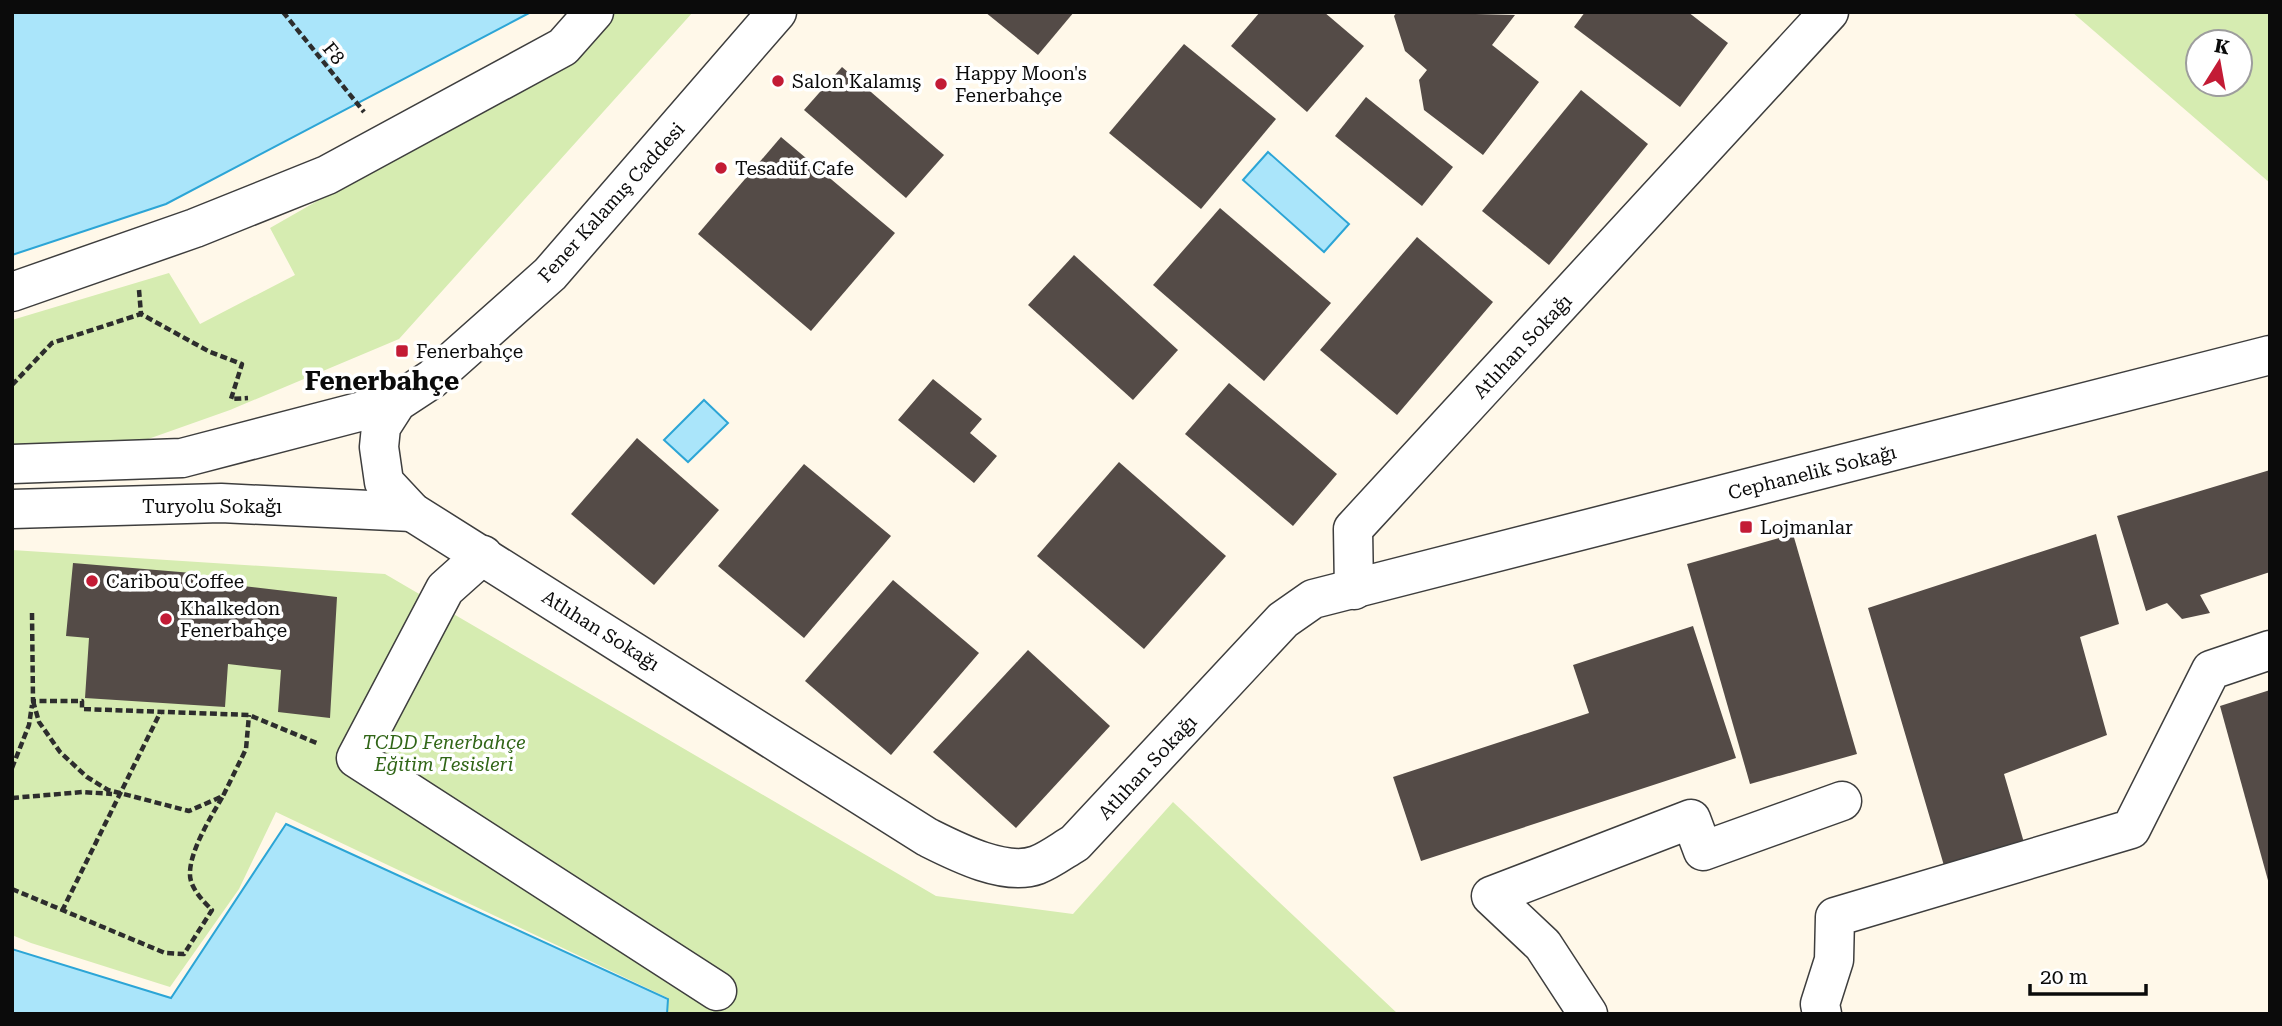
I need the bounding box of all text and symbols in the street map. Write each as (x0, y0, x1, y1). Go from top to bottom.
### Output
north arrow (2184, 28, 2254, 98)
text: K (2213, 34, 2232, 60)
street label: F8 (318, 38, 349, 69)
place label: Happy Moon's Fenerbahçe (955, 62, 1087, 107)
place label: Salon Kalamış (792, 70, 921, 93)
marker: Salon Kalamış (770, 73, 786, 89)
marker: Happy Moon's Fenerbahçe (933, 76, 949, 92)
street label: Fener Kalamış Caddesi (533, 118, 689, 287)
place label: Tesadüf Cafe (735, 157, 854, 180)
marker: Tesadüf Cafe (713, 160, 729, 176)
street label: Atlıhan Sokağı (1468, 289, 1576, 403)
place label: Fenerbahçe (416, 340, 523, 363)
marker: Fenerbahçe (394, 343, 410, 359)
district label: Fenerbahçe (305, 366, 459, 396)
street label: Cephanelik Sokağı (1726, 440, 1899, 505)
street label: Turyolu Sokağı (142, 495, 282, 518)
place label: Lojmanlar (1760, 516, 1853, 539)
marker: Lojmanlar (1738, 519, 1754, 535)
place label: Caribou Coffee (106, 570, 244, 593)
marker: Caribou Coffee (84, 573, 100, 589)
street label: Atlıhan Sokağı (538, 585, 664, 676)
place label: Khalkedon Fenerbahçe (180, 597, 287, 642)
marker: Khalkedon Fenerbahçe (158, 611, 174, 627)
street label: Atlıhan Sokağı (1093, 710, 1201, 824)
park label: TCDD Fenerbahçe Eğitim Tesisleri (362, 731, 526, 776)
scale bar (2030, 953, 2146, 997)
text: 20 m (2040, 965, 2088, 989)

